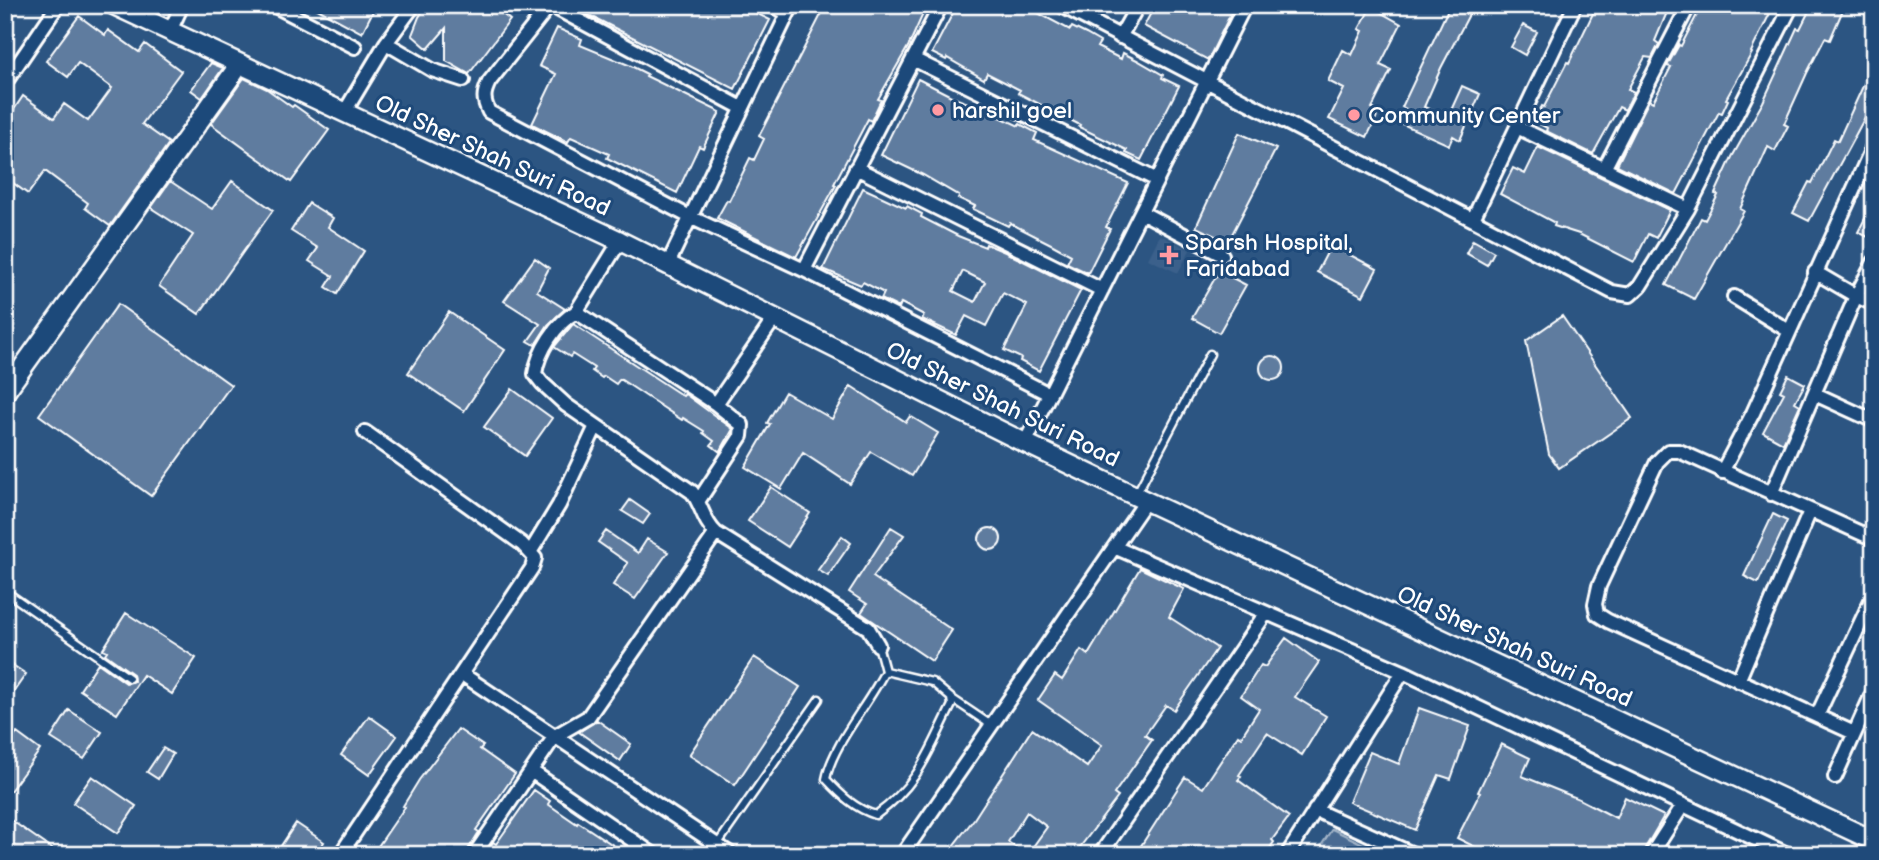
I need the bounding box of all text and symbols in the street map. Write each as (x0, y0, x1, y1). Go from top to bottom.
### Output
street label: Old Sher Shah Suri Road (371, 89, 615, 223)
place label: harshil goel (952, 97, 1072, 125)
marker: harshil goel (930, 102, 946, 118)
place label: Community Center (1368, 102, 1561, 130)
marker: Community Center (1346, 107, 1362, 123)
place label: Sparsh Hospital, Faridabad (1185, 229, 1353, 283)
marker: Sparsh Hospital, Faridabad (1159, 245, 1179, 265)
street label: Old Sher Shah Suri Road (881, 336, 1124, 474)
street label: Old Sher Shah Suri Road (1393, 580, 1637, 714)

